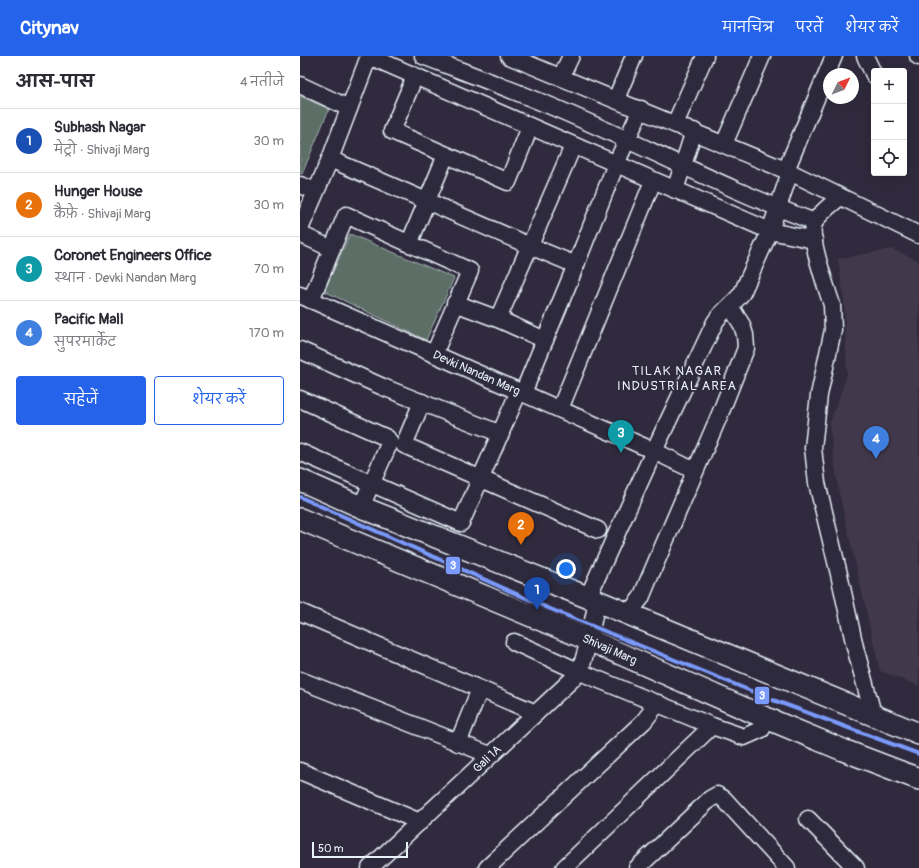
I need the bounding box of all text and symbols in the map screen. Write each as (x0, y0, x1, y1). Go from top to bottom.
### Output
text: Citynav (20, 16, 79, 40)
text: मानचित्र (722, 19, 774, 36)
text: परतें (796, 19, 823, 36)
text: शेयर करें (845, 19, 899, 36)
north arrow (823, 68, 859, 104)
map controls (871, 68, 907, 176)
button: + (871, 68, 907, 104)
text: आस-पास (16, 71, 94, 92)
text: 4 नतीजे (240, 74, 284, 90)
button: − (871, 104, 907, 140)
text: Subhash Nagar (54, 118, 146, 137)
text: 1 (26, 133, 32, 149)
text: 30 m (254, 133, 284, 149)
button: locate (871, 140, 907, 176)
text: मेट्रो · Shivaji Marg (54, 142, 150, 158)
text: Hunger House (54, 182, 142, 201)
text: 2 (25, 197, 33, 213)
text: 30 m (254, 197, 284, 213)
text: कैफ़े · Shivaji Marg (54, 206, 151, 222)
text: Coronet Engineers Office (54, 246, 211, 265)
text: 3 (25, 261, 33, 277)
text: 70 m (254, 261, 284, 277)
text: स्थान · Devki Nandan Marg (54, 270, 196, 286)
text: Pacific Mall (54, 310, 124, 329)
text: 4 (25, 325, 33, 341)
text: 170 m (249, 325, 284, 341)
text: सुपरमार्केट (54, 334, 116, 350)
street label: Devki Nandan Marg (431, 347, 523, 399)
district label: TILAK NAGAR INDUSTRIAL AREA (617, 363, 737, 394)
button: सहेजें (16, 376, 146, 425)
button: शेयर करें (154, 376, 284, 425)
pin: 3 (608, 420, 634, 453)
pin: 4 (863, 426, 889, 459)
pin: 2 (508, 512, 534, 545)
line badge: 3 (445, 556, 461, 575)
text: 3 (450, 559, 456, 572)
your location (556, 559, 576, 579)
pin: 1 (524, 577, 550, 610)
street label: Shivaji Marg (580, 631, 639, 668)
line badge: 3 (754, 686, 770, 705)
text: 3 (759, 689, 765, 702)
street label: Gali 1A (470, 742, 505, 776)
scale bar (312, 840, 408, 859)
text: 50 m (318, 842, 344, 855)

